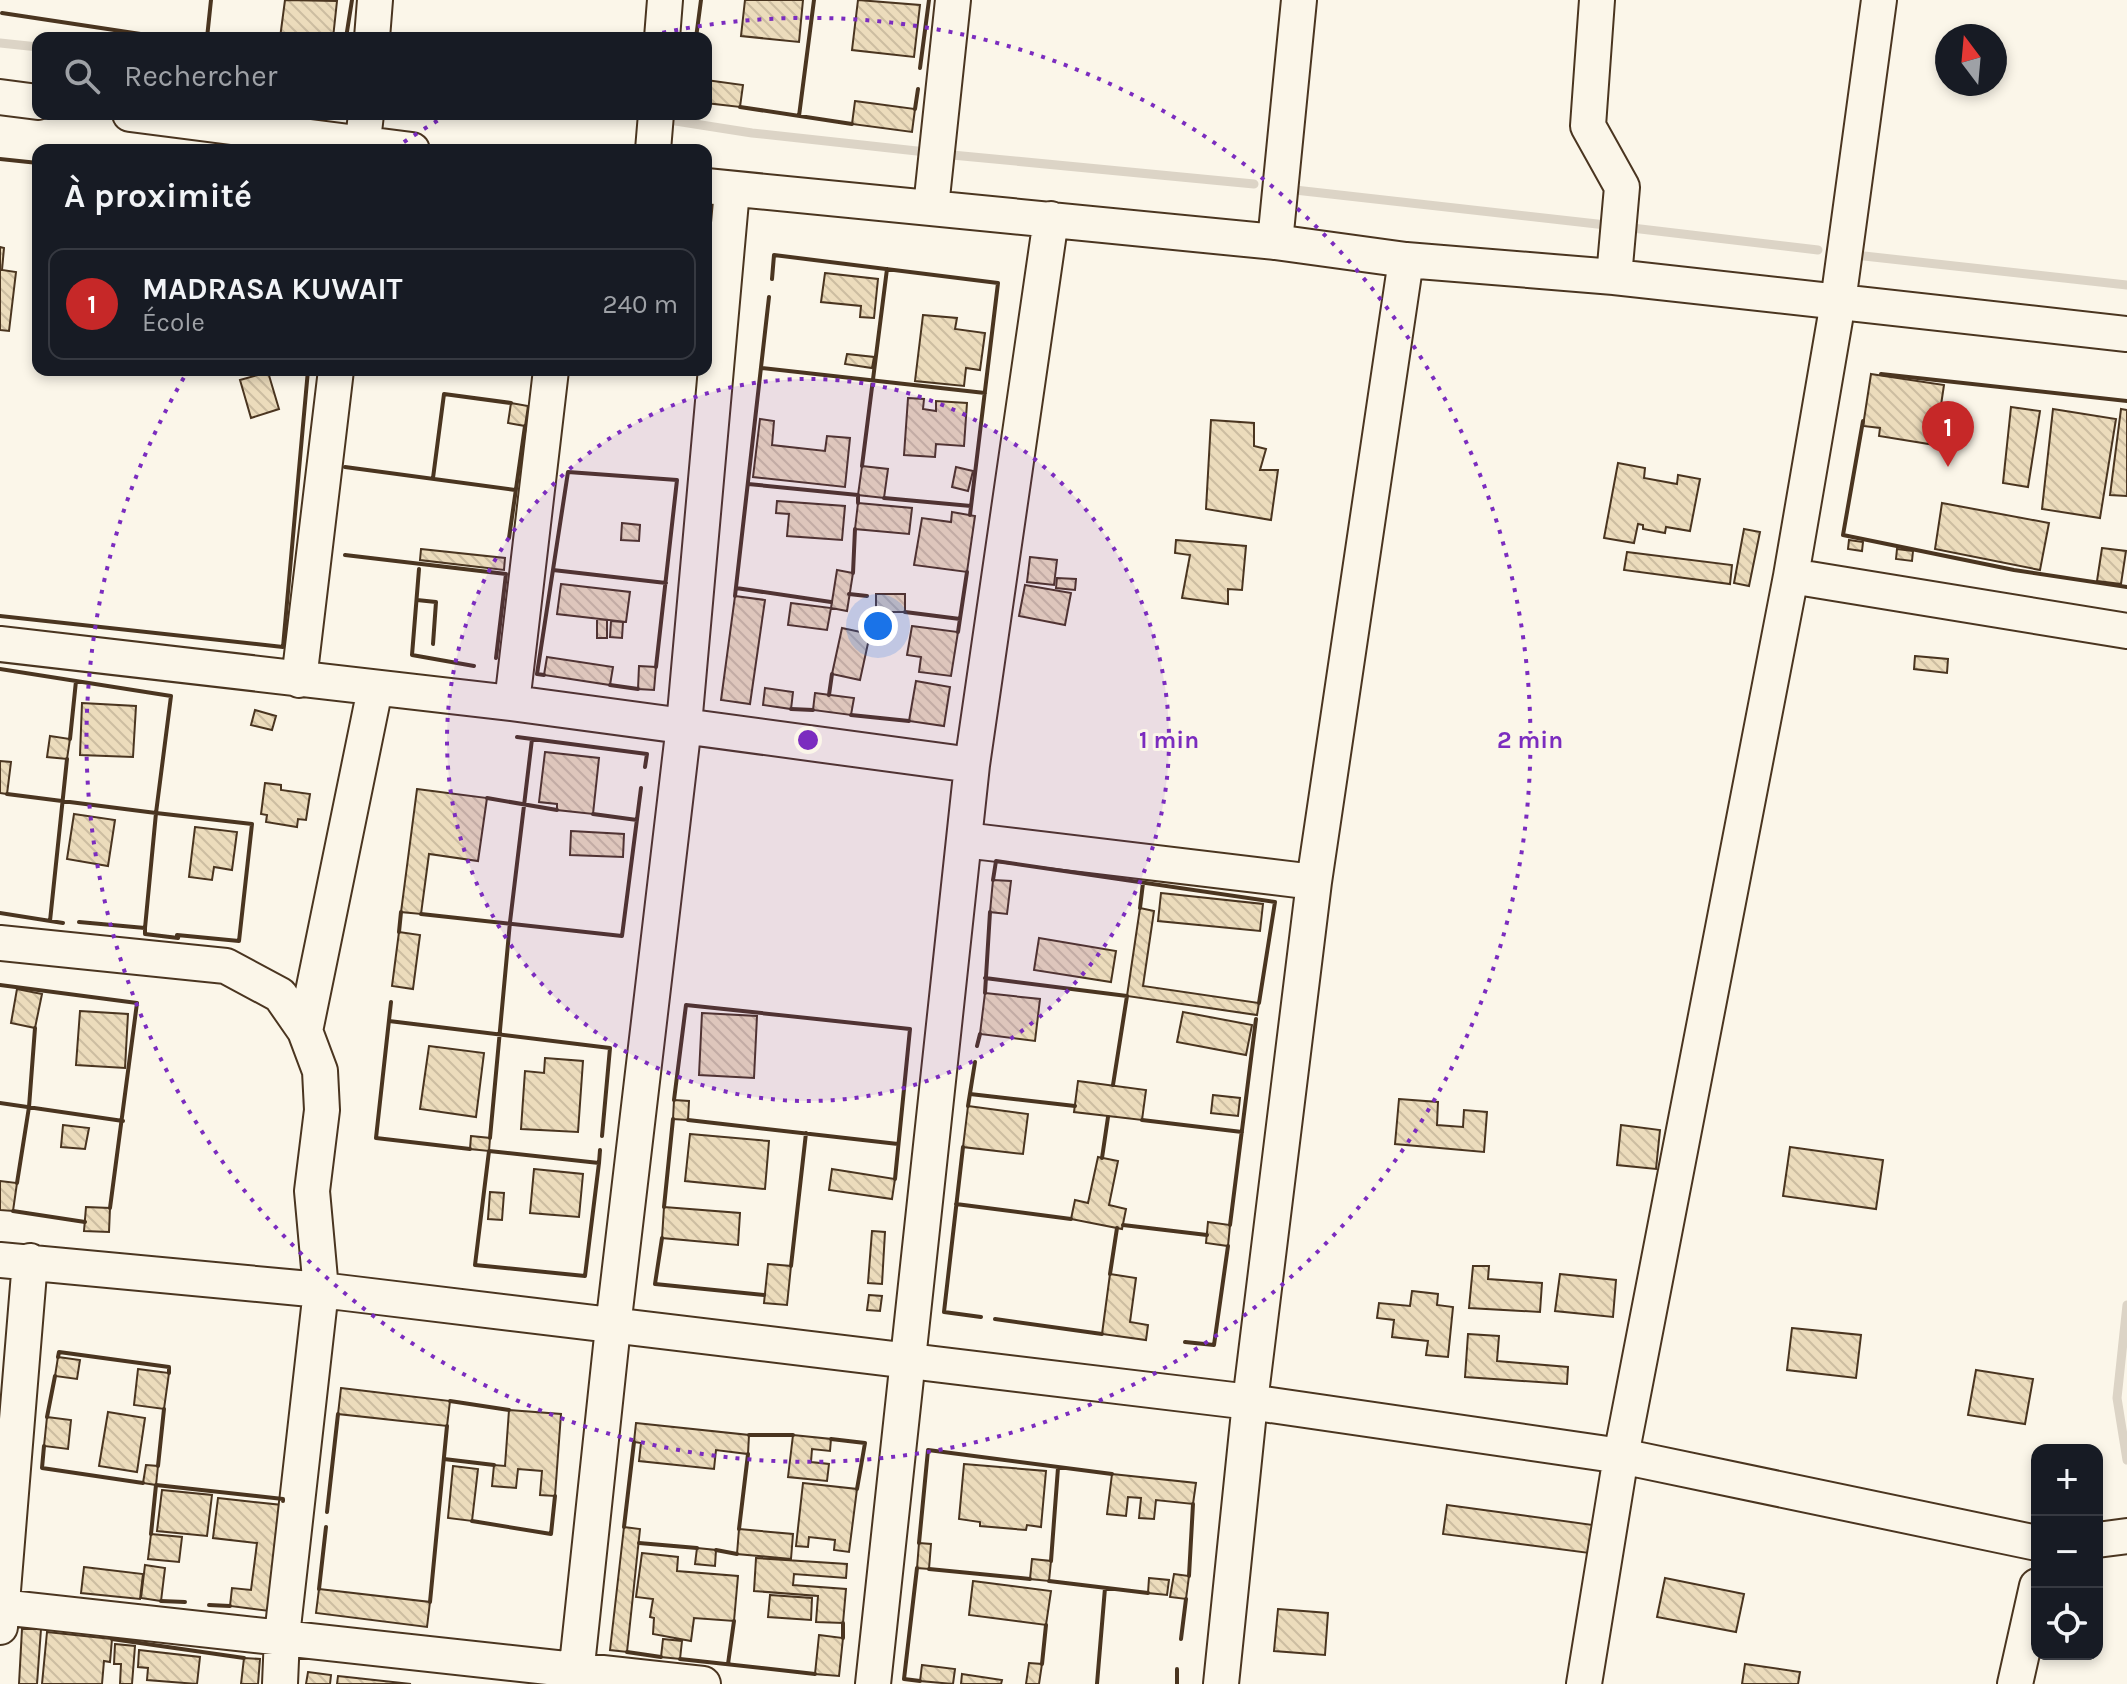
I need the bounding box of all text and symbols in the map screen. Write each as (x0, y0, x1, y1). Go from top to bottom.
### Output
north arrow (1935, 24, 2007, 96)
search box (32, 32, 712, 120)
icon: search (60, 54, 104, 98)
text: Rechercher (124, 58, 277, 94)
text: À proximité (64, 176, 252, 216)
text: MADRASA KUWAIT (142, 271, 403, 307)
text: 1 (87, 289, 97, 320)
text: 240 m (602, 289, 678, 320)
text: École (142, 307, 205, 338)
pin: 1 (1922, 401, 1974, 467)
your location (858, 606, 898, 646)
centre of rings (794, 726, 822, 754)
text: 1 min (1139, 726, 1199, 754)
text: 2 min (1497, 726, 1563, 754)
map controls (2031, 1444, 2103, 1660)
button: + (2031, 1444, 2103, 1516)
button: − (2031, 1516, 2103, 1588)
button: locate (2031, 1588, 2103, 1660)

